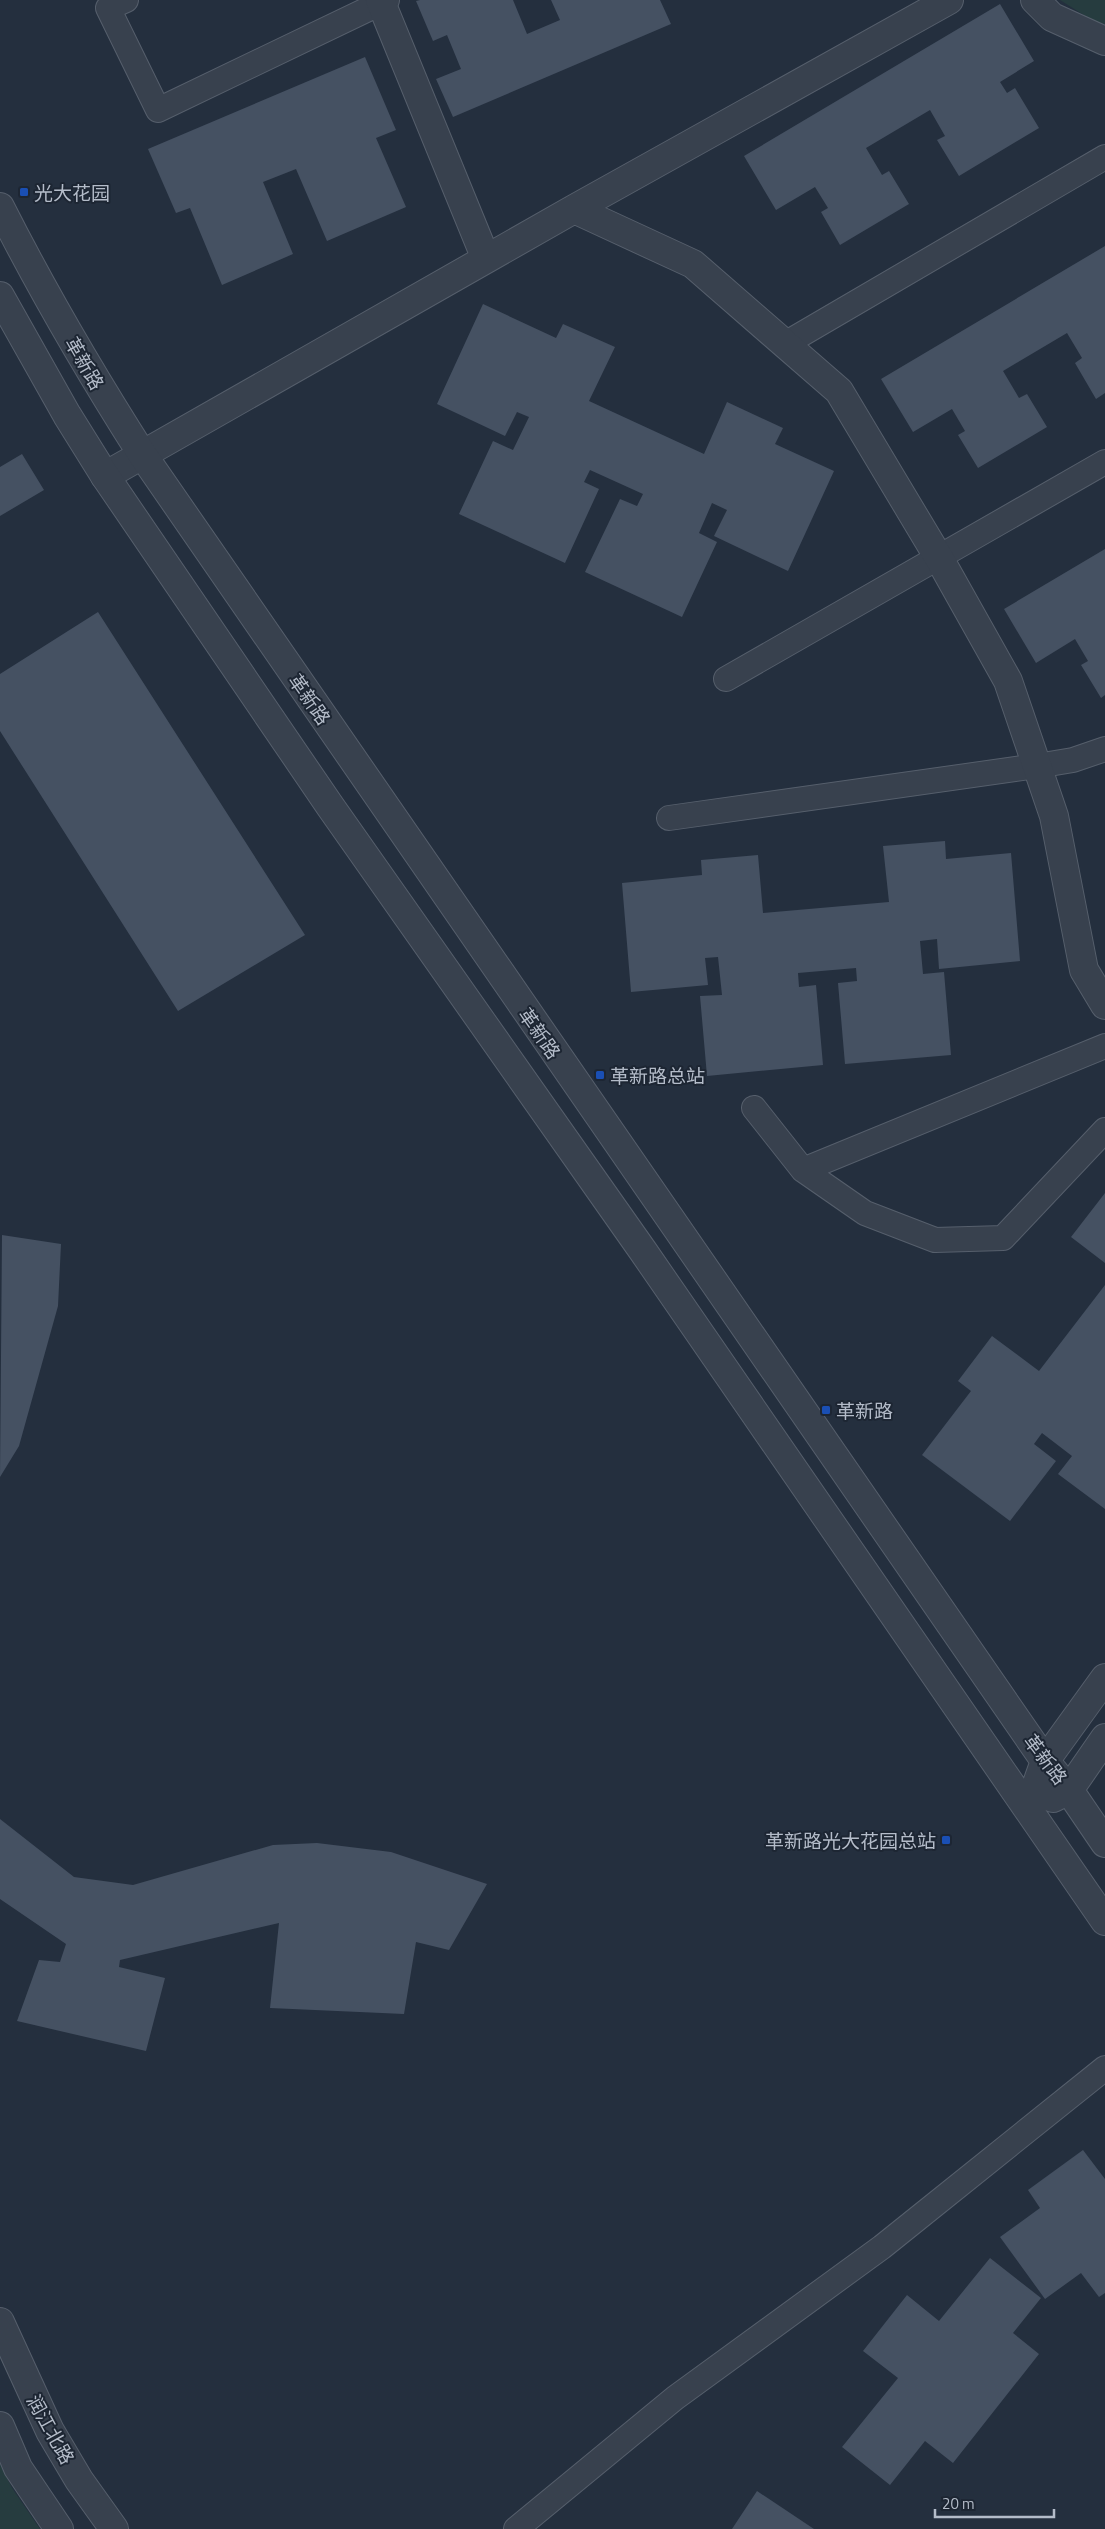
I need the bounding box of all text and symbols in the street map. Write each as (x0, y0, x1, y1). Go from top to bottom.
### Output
place label: 光大花园 (34, 178, 110, 207)
marker: 光大花园 (18, 186, 30, 198)
street label: 革新路 (58, 331, 112, 395)
street label: 革新路 (282, 667, 338, 731)
street label: 革新路 (512, 1001, 568, 1065)
place label: 革新路总站 (610, 1061, 705, 1090)
marker: 革新路总站 (594, 1069, 606, 1081)
place label: 革新路 (836, 1396, 893, 1425)
marker: 革新路 (820, 1404, 832, 1416)
street label: 革新路 (1017, 1728, 1075, 1790)
place label: 革新路光大花园总站 (765, 1826, 936, 1855)
marker: 革新路光大花园总站 (940, 1834, 952, 1846)
street label: 润江北路 (20, 2389, 82, 2469)
scale bar (935, 2486, 1054, 2518)
text: 20 m (942, 2492, 975, 2515)

